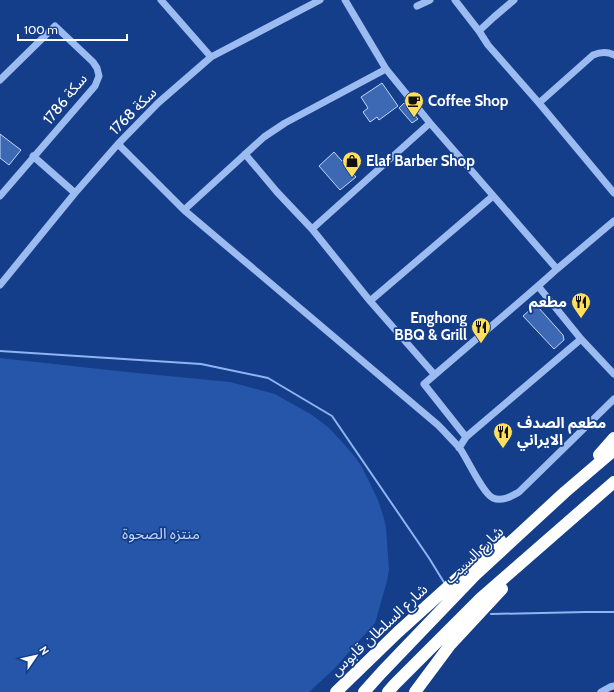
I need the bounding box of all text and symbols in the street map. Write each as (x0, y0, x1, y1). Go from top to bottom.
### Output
scale bar (18, 16, 127, 42)
text: 100 m (24, 22, 58, 37)
street label: سكة 1786 (39, 70, 91, 128)
street label: سكة 1768 (106, 83, 161, 138)
cafe icon: Coffee Shop (403, 90, 425, 118)
place label: Coffee Shop (428, 92, 509, 110)
shop icon: Elaf Barber Shop (341, 150, 363, 178)
place label: Elaf Barber Shop (366, 152, 475, 170)
restaurant icon: مطعم (570, 291, 592, 319)
place label: مطعم (529, 293, 567, 313)
place label: Enghong BBQ & Grill (394, 309, 467, 344)
restaurant icon: Enghong BBQ & Grill (470, 316, 492, 344)
place label: مطعم الصدف الايراني (517, 414, 606, 451)
restaurant icon: مطعم الصدف الايراني (492, 421, 514, 449)
street label: شارع السيب (441, 522, 509, 590)
park label: منتزه الصحوة (122, 525, 200, 543)
street label: شارع السلطان قابوس (327, 580, 434, 682)
north arrow (16, 636, 56, 676)
text: N (36, 643, 52, 658)

